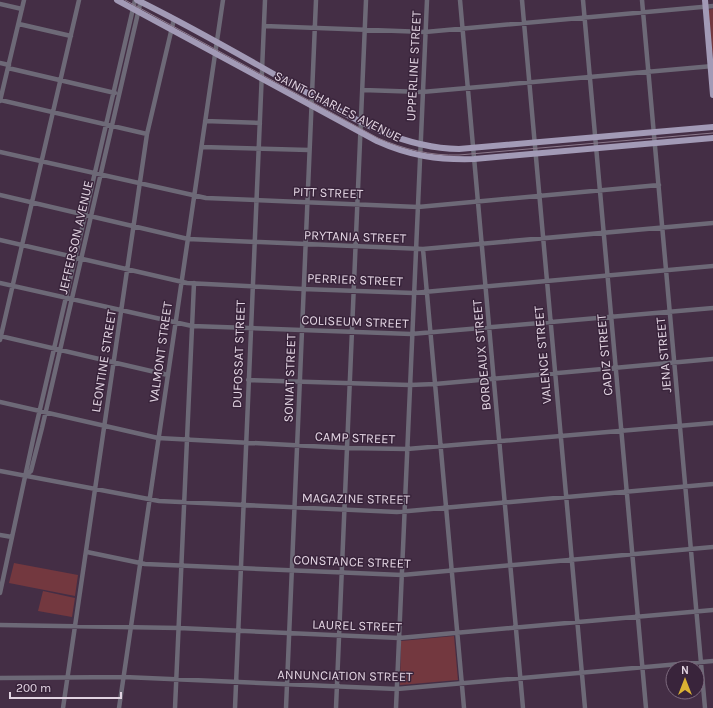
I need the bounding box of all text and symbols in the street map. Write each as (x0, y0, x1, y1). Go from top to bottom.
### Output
street label: UPPERLINE STREET (403, 10, 424, 122)
street label: SAINT CHARLES AVENUE (272, 68, 404, 145)
street label: JEFFERSON AVENUE (55, 179, 96, 295)
street label: PITT STREET (293, 184, 364, 201)
street label: PRYTANIA STREET (304, 227, 407, 246)
street label: PERRIER STREET (307, 270, 404, 289)
street label: BORDEAUX STREET (469, 298, 494, 411)
street label: DUFOSSAT STREET (229, 299, 248, 408)
street label: VALMONT STREET (146, 300, 175, 404)
street label: VALENCE STREET (531, 305, 554, 405)
street label: LEONTINE STREET (88, 308, 119, 413)
street label: COLISEUM STREET (301, 312, 409, 331)
street label: CADIZ STREET (593, 313, 616, 396)
street label: JENA STREET (653, 316, 674, 393)
street label: SONIAT STREET (280, 333, 299, 423)
street label: CAMP STREET (315, 429, 396, 446)
street label: MAGAZINE STREET (302, 490, 411, 507)
street label: CONSTANCE STREET (293, 552, 411, 571)
street label: LAUREL STREET (312, 616, 403, 635)
north arrow (665, 660, 705, 700)
text: N (681, 664, 689, 677)
street label: ANNUNCIATION STREET (277, 667, 413, 684)
scale bar (10, 674, 121, 700)
text: 200 m (16, 681, 51, 695)

